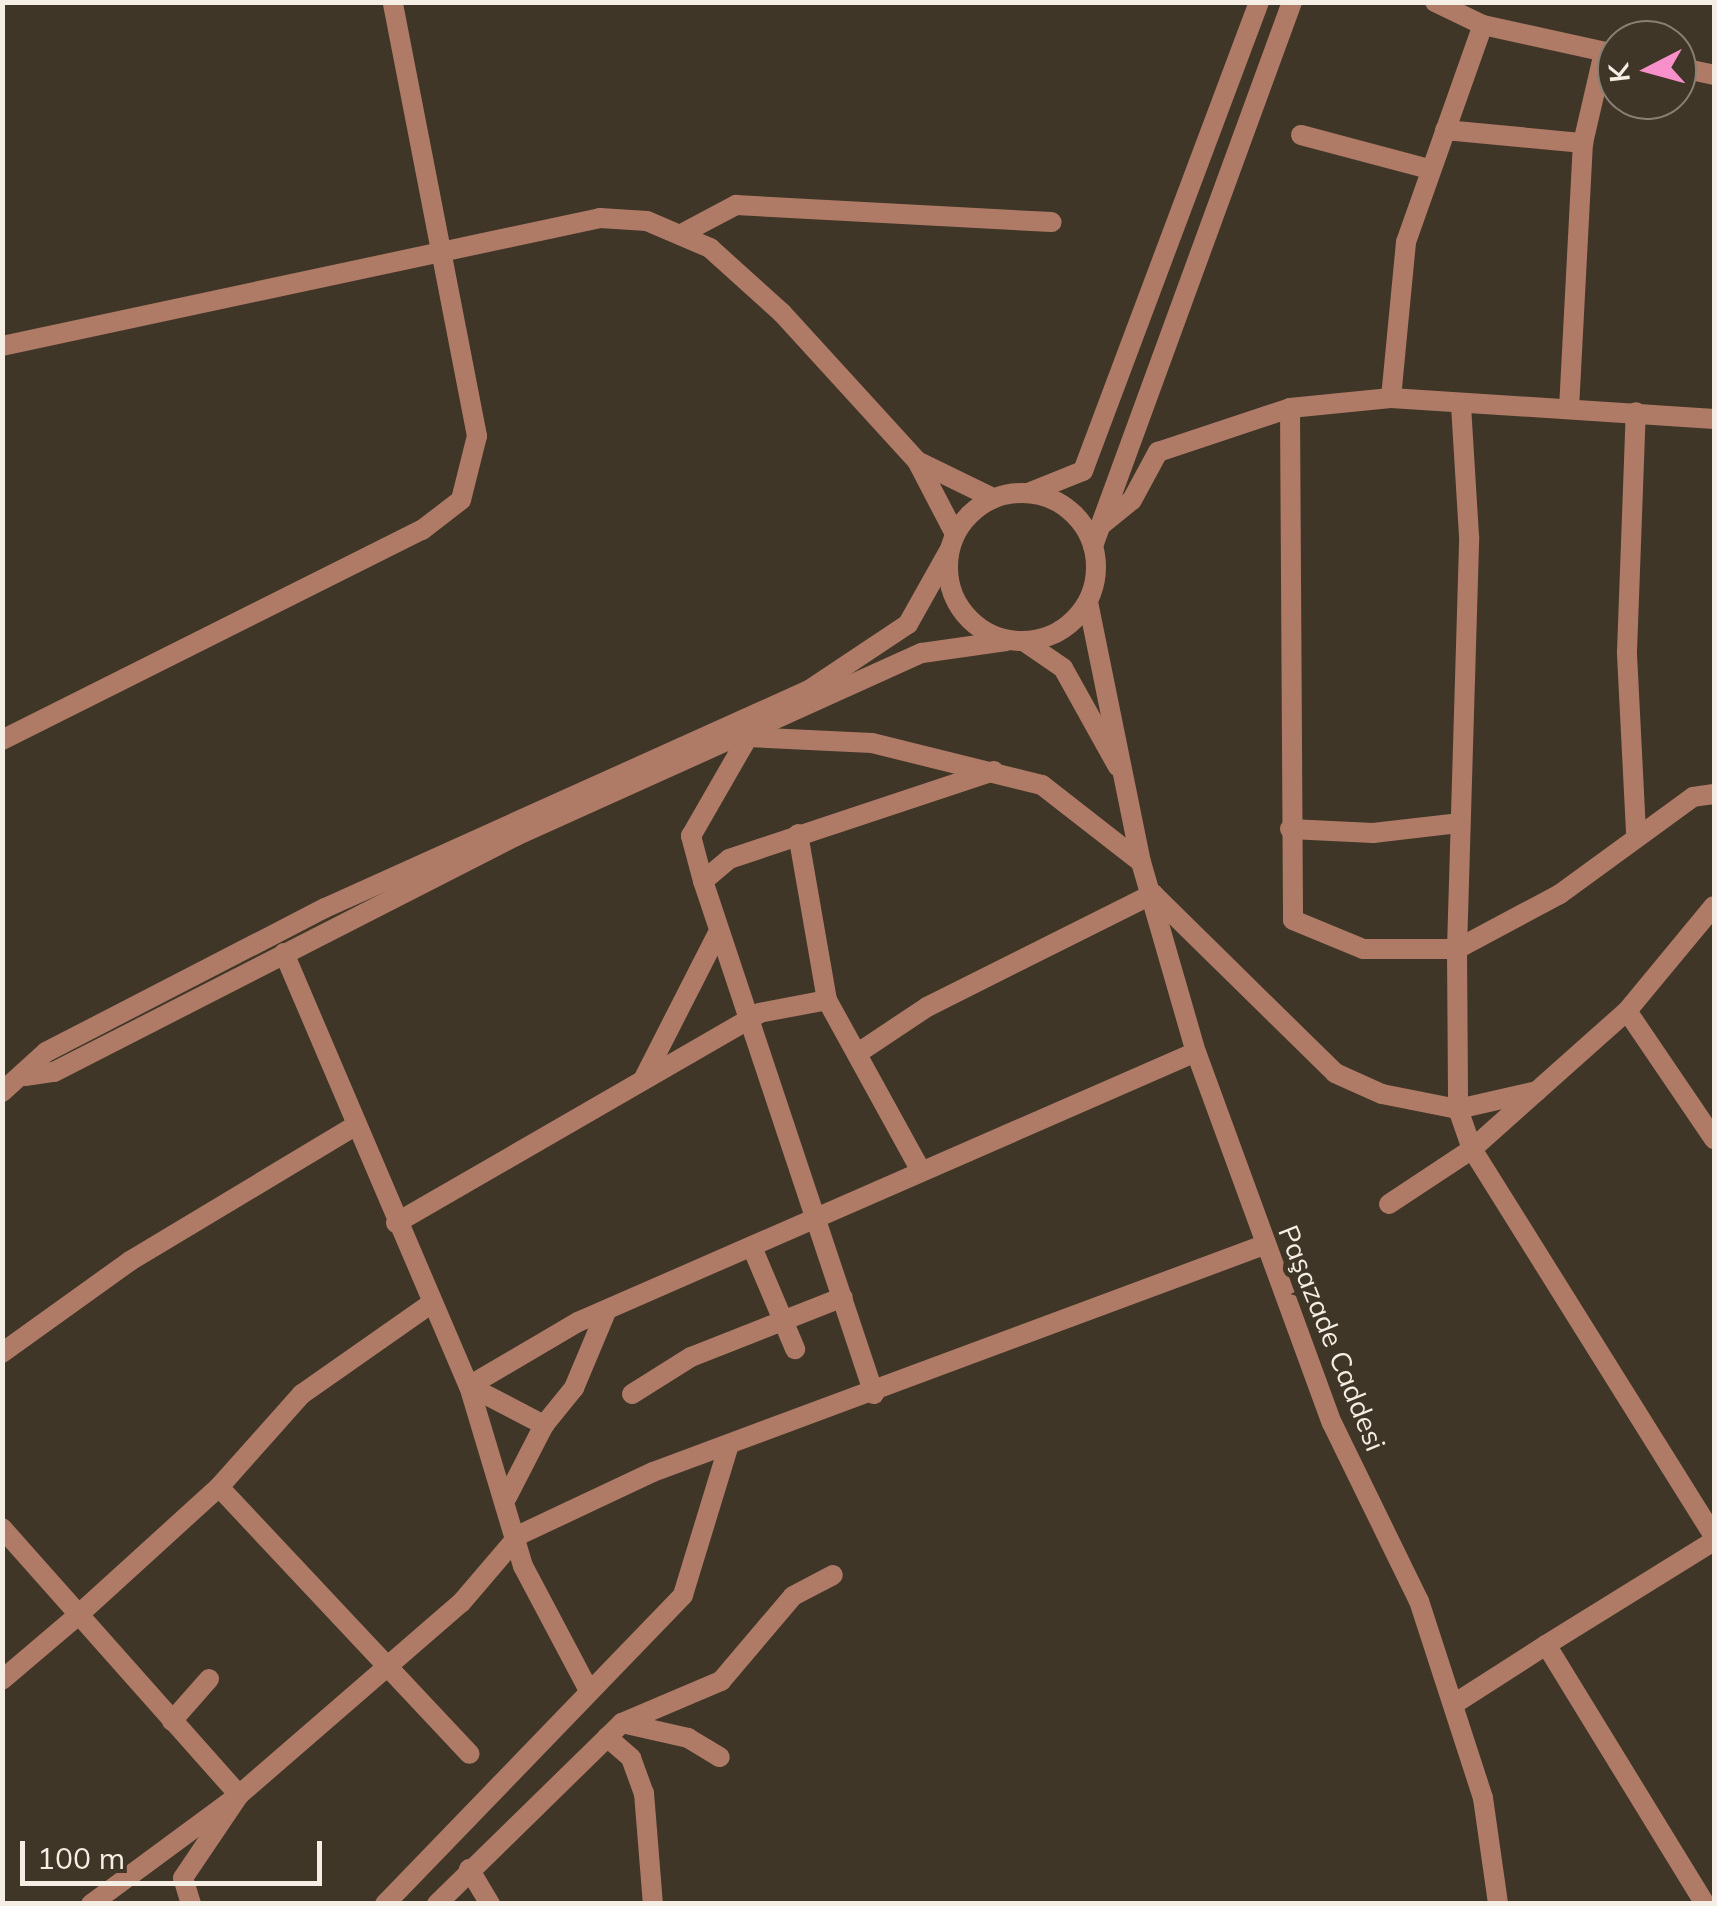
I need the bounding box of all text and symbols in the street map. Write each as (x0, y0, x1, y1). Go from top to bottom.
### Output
north arrow (1597, 20, 1697, 120)
text: K (1600, 62, 1637, 84)
street label: Paşazade Caddesi (1271, 1220, 1393, 1456)
scale bar (25, 1821, 328, 1883)
text: 100 m (37, 1839, 125, 1877)

